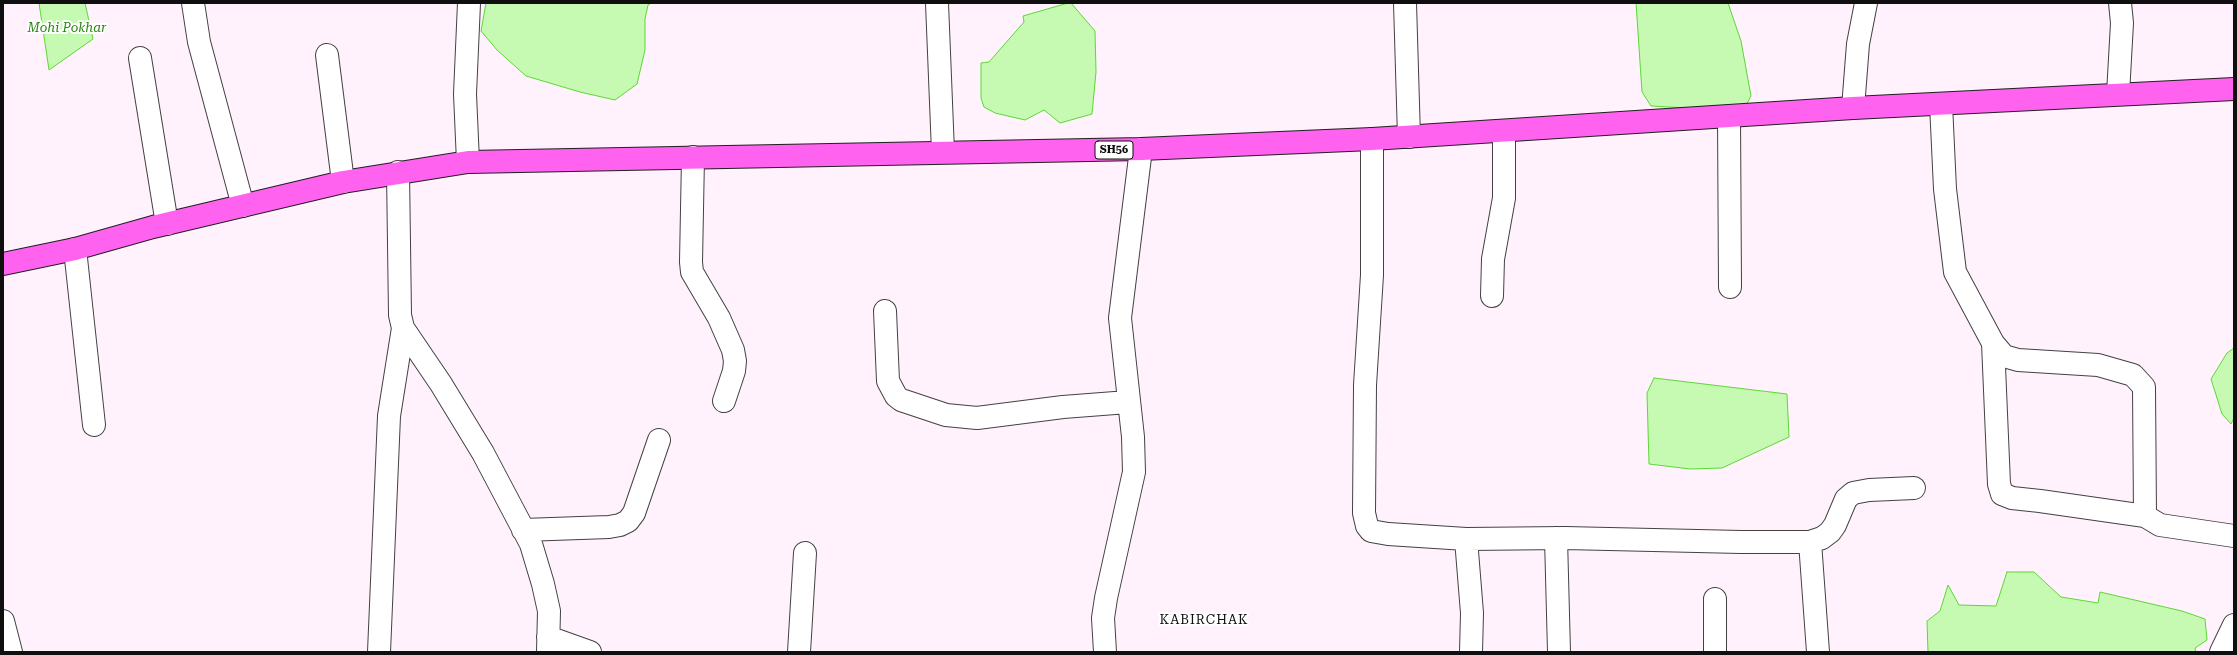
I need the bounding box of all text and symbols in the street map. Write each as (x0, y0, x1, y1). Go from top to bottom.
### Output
water label: Mohi Pokhar (28, 20, 106, 36)
road number: SH56 (1095, 141, 1133, 159)
district label: KABIRCHAK (1159, 612, 1249, 628)

